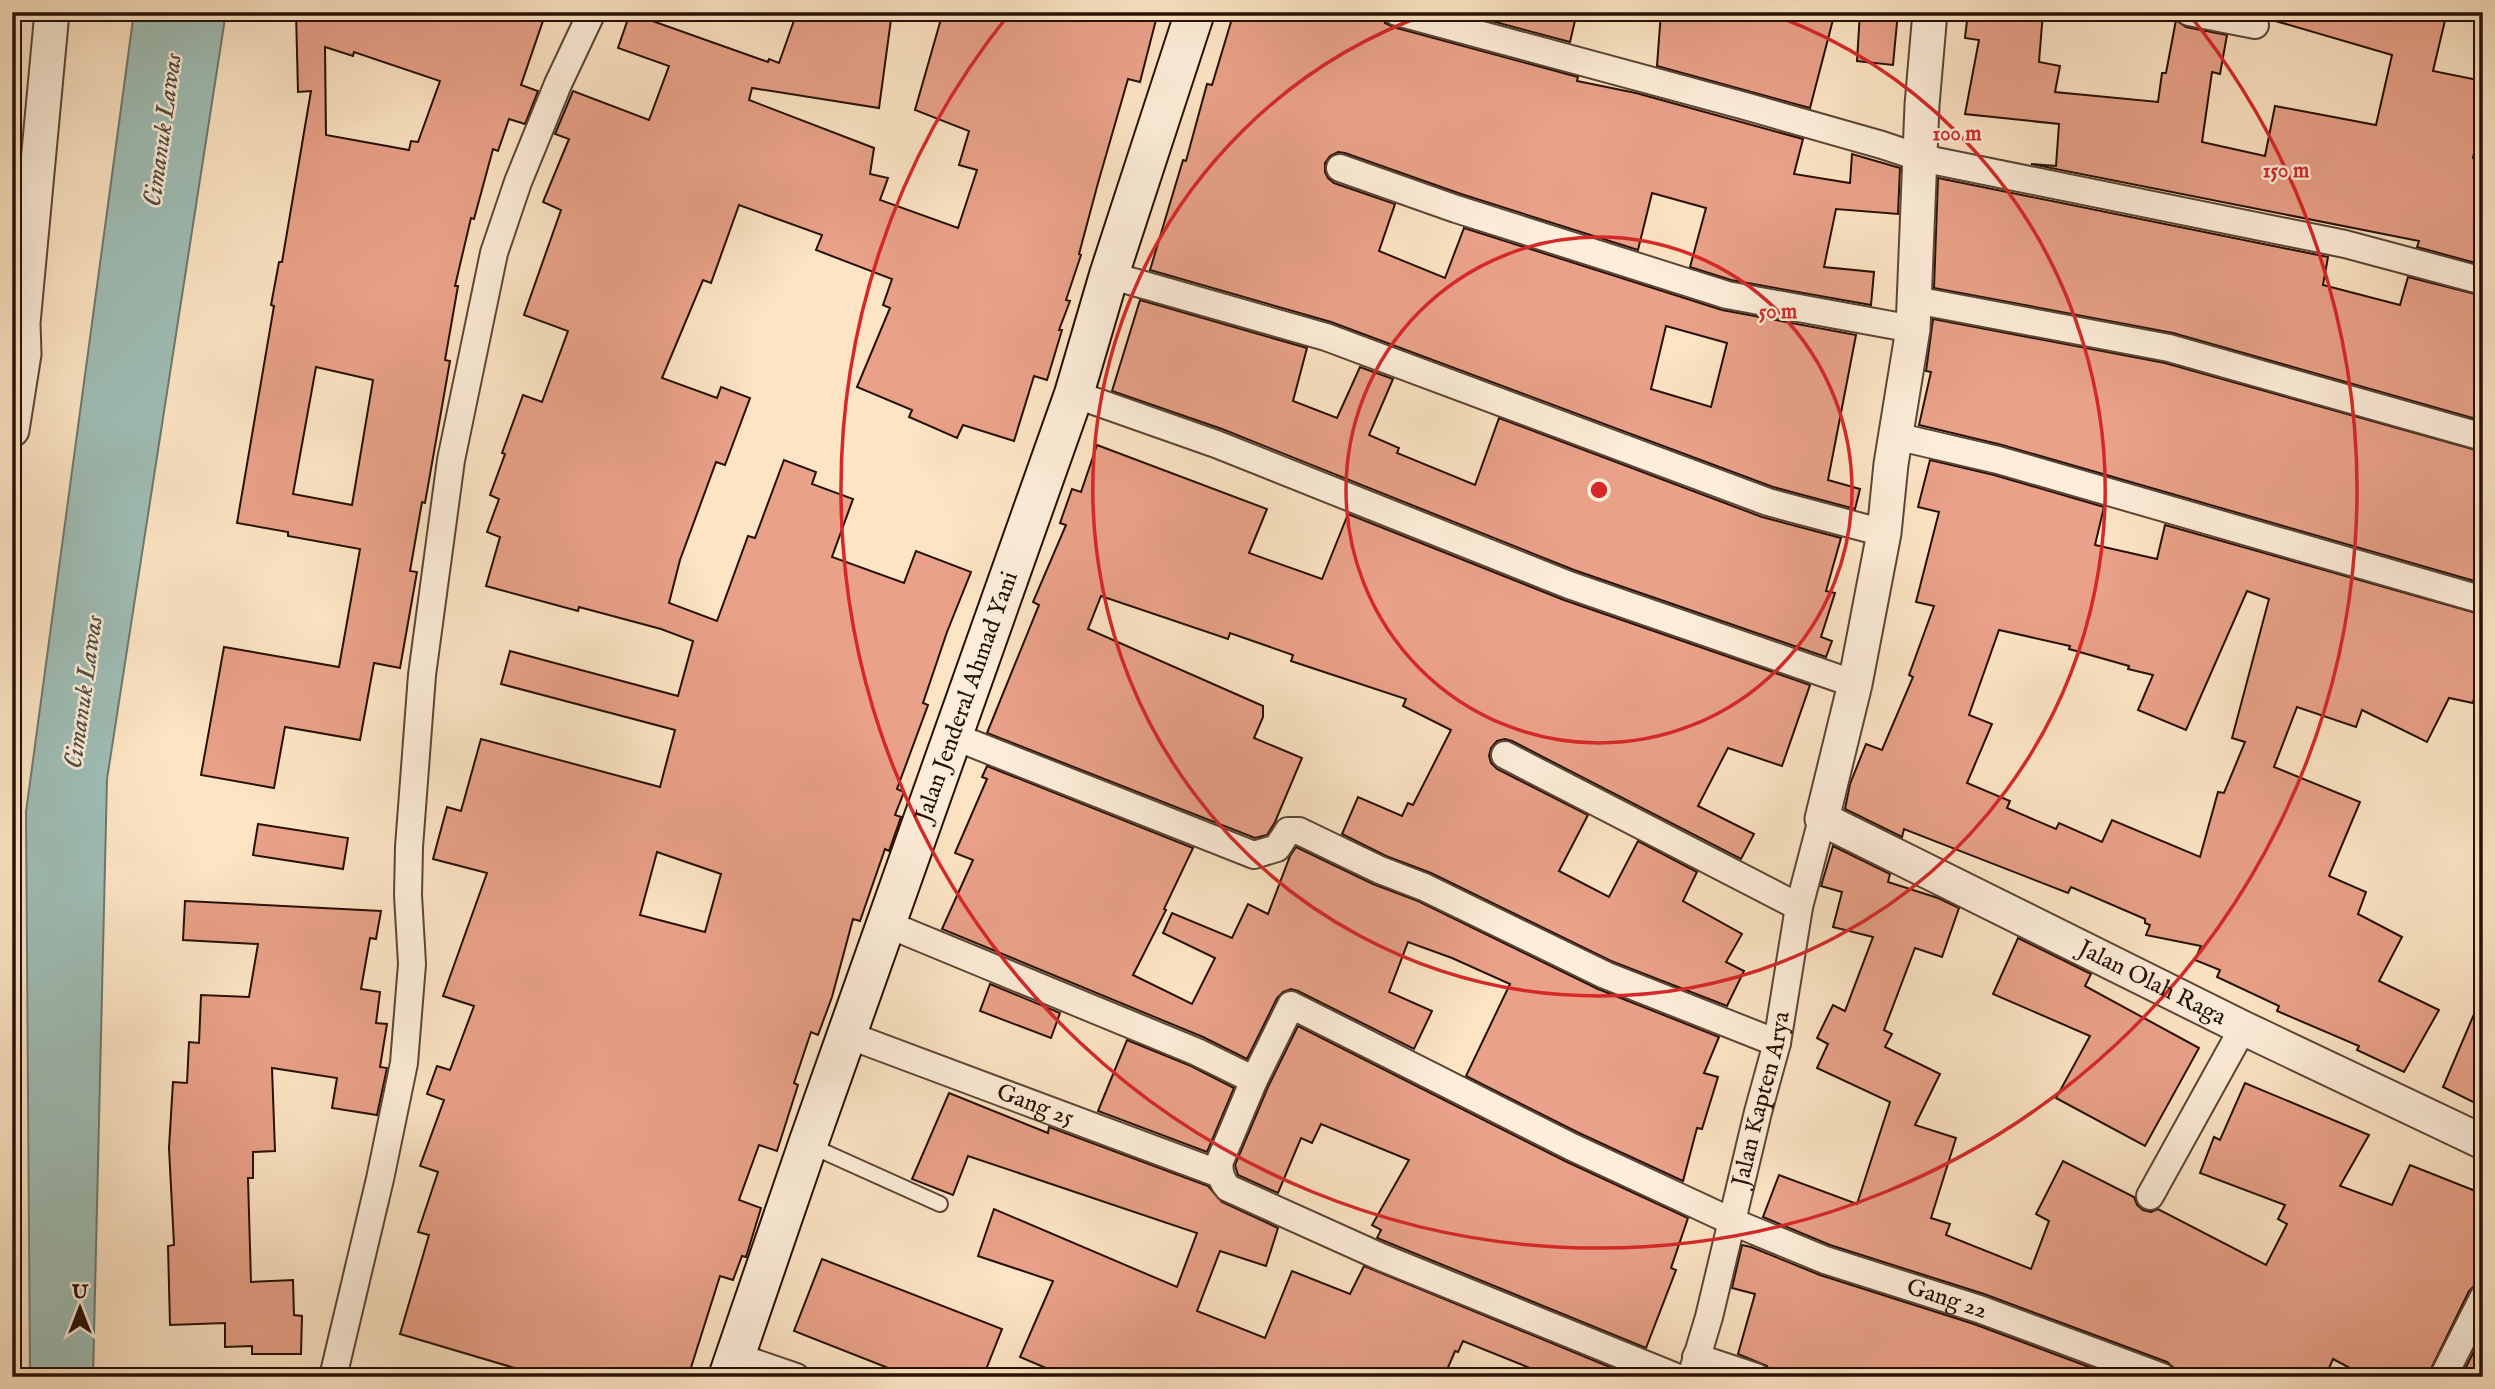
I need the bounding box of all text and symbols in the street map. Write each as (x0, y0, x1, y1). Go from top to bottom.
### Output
water label: Cimanuk Lawas (136, 51, 190, 209)
text: 100 m (1932, 121, 1982, 148)
text: 150 m (2263, 158, 2310, 185)
text: 50 m (1759, 299, 1798, 326)
centre of rings (1587, 478, 1611, 502)
street label: Jalan Jenderal Ahmad Yani (907, 567, 1025, 829)
water label: Cimanuk Lawas (57, 613, 111, 771)
street label: Jalan Olah Raga (2070, 932, 2232, 1033)
street label: Jalan Kapten Arya (1725, 1008, 1797, 1193)
street label: Gang 25 (992, 1076, 1079, 1134)
street label: Gang 22 (1903, 1271, 1992, 1326)
north arrow (46, 1274, 116, 1344)
text: U (71, 1281, 89, 1305)

